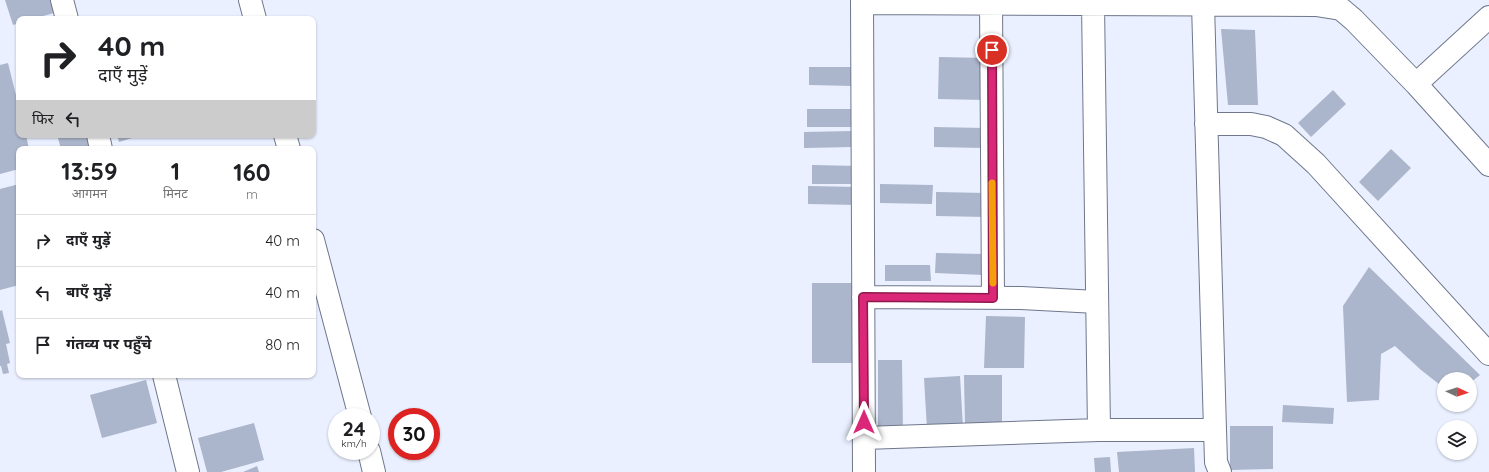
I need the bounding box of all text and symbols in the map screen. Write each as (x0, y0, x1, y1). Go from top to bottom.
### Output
text: 40 m (98, 28, 165, 63)
icon: right (32, 32, 84, 84)
pin (975, 33, 1009, 67)
icon: arrive (981, 39, 1003, 61)
text: दाएँ मुड़ें (98, 63, 147, 86)
icon: left (62, 108, 84, 130)
text: फिर (32, 109, 54, 128)
text: 13:59 (61, 156, 118, 186)
text: 1 (171, 156, 180, 186)
text: 160 (233, 157, 271, 187)
text: आगमन (72, 185, 107, 201)
text: मिनट (163, 185, 188, 201)
text: m (246, 186, 258, 202)
icon: right (32, 230, 54, 252)
text: दाएँ मुड़ें (66, 230, 110, 249)
text: 40 m (265, 231, 300, 250)
icon: left (32, 282, 54, 304)
text: बाएँ मुड़ें (66, 282, 111, 301)
text: 40 m (265, 283, 300, 302)
icon: arrive (32, 334, 54, 356)
text: गंतव्य पर पहुँचे (66, 334, 152, 353)
text: 80 m (265, 335, 300, 354)
north arrow (1437, 372, 1477, 412)
map controls (1437, 372, 1477, 460)
position arrow (843, 401, 885, 443)
speed limit sign: 30 (388, 408, 440, 460)
text: 24 (342, 416, 366, 441)
button: layers (1437, 420, 1477, 460)
text: km/h (341, 437, 367, 450)

